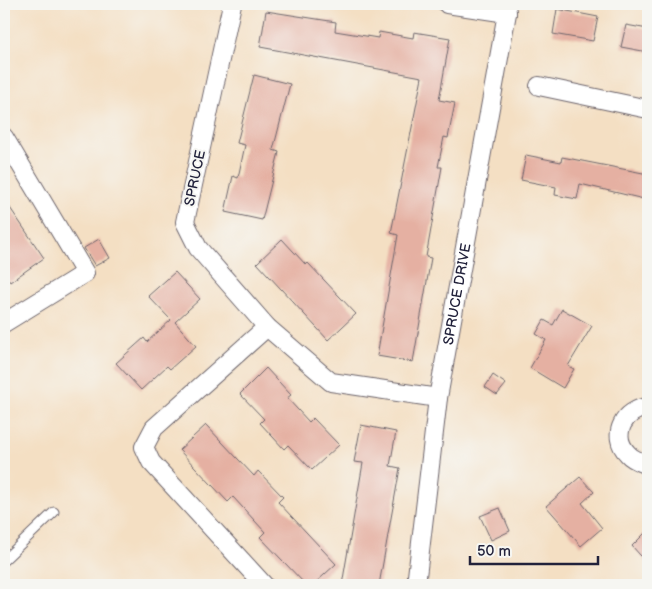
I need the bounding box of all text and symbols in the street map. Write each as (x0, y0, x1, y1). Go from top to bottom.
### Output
street label: SPRUCE (181, 149, 209, 207)
street label: SPRUCE DRIVE (439, 242, 474, 346)
scale bar (470, 534, 597, 566)
text: 50 m (477, 542, 511, 561)

